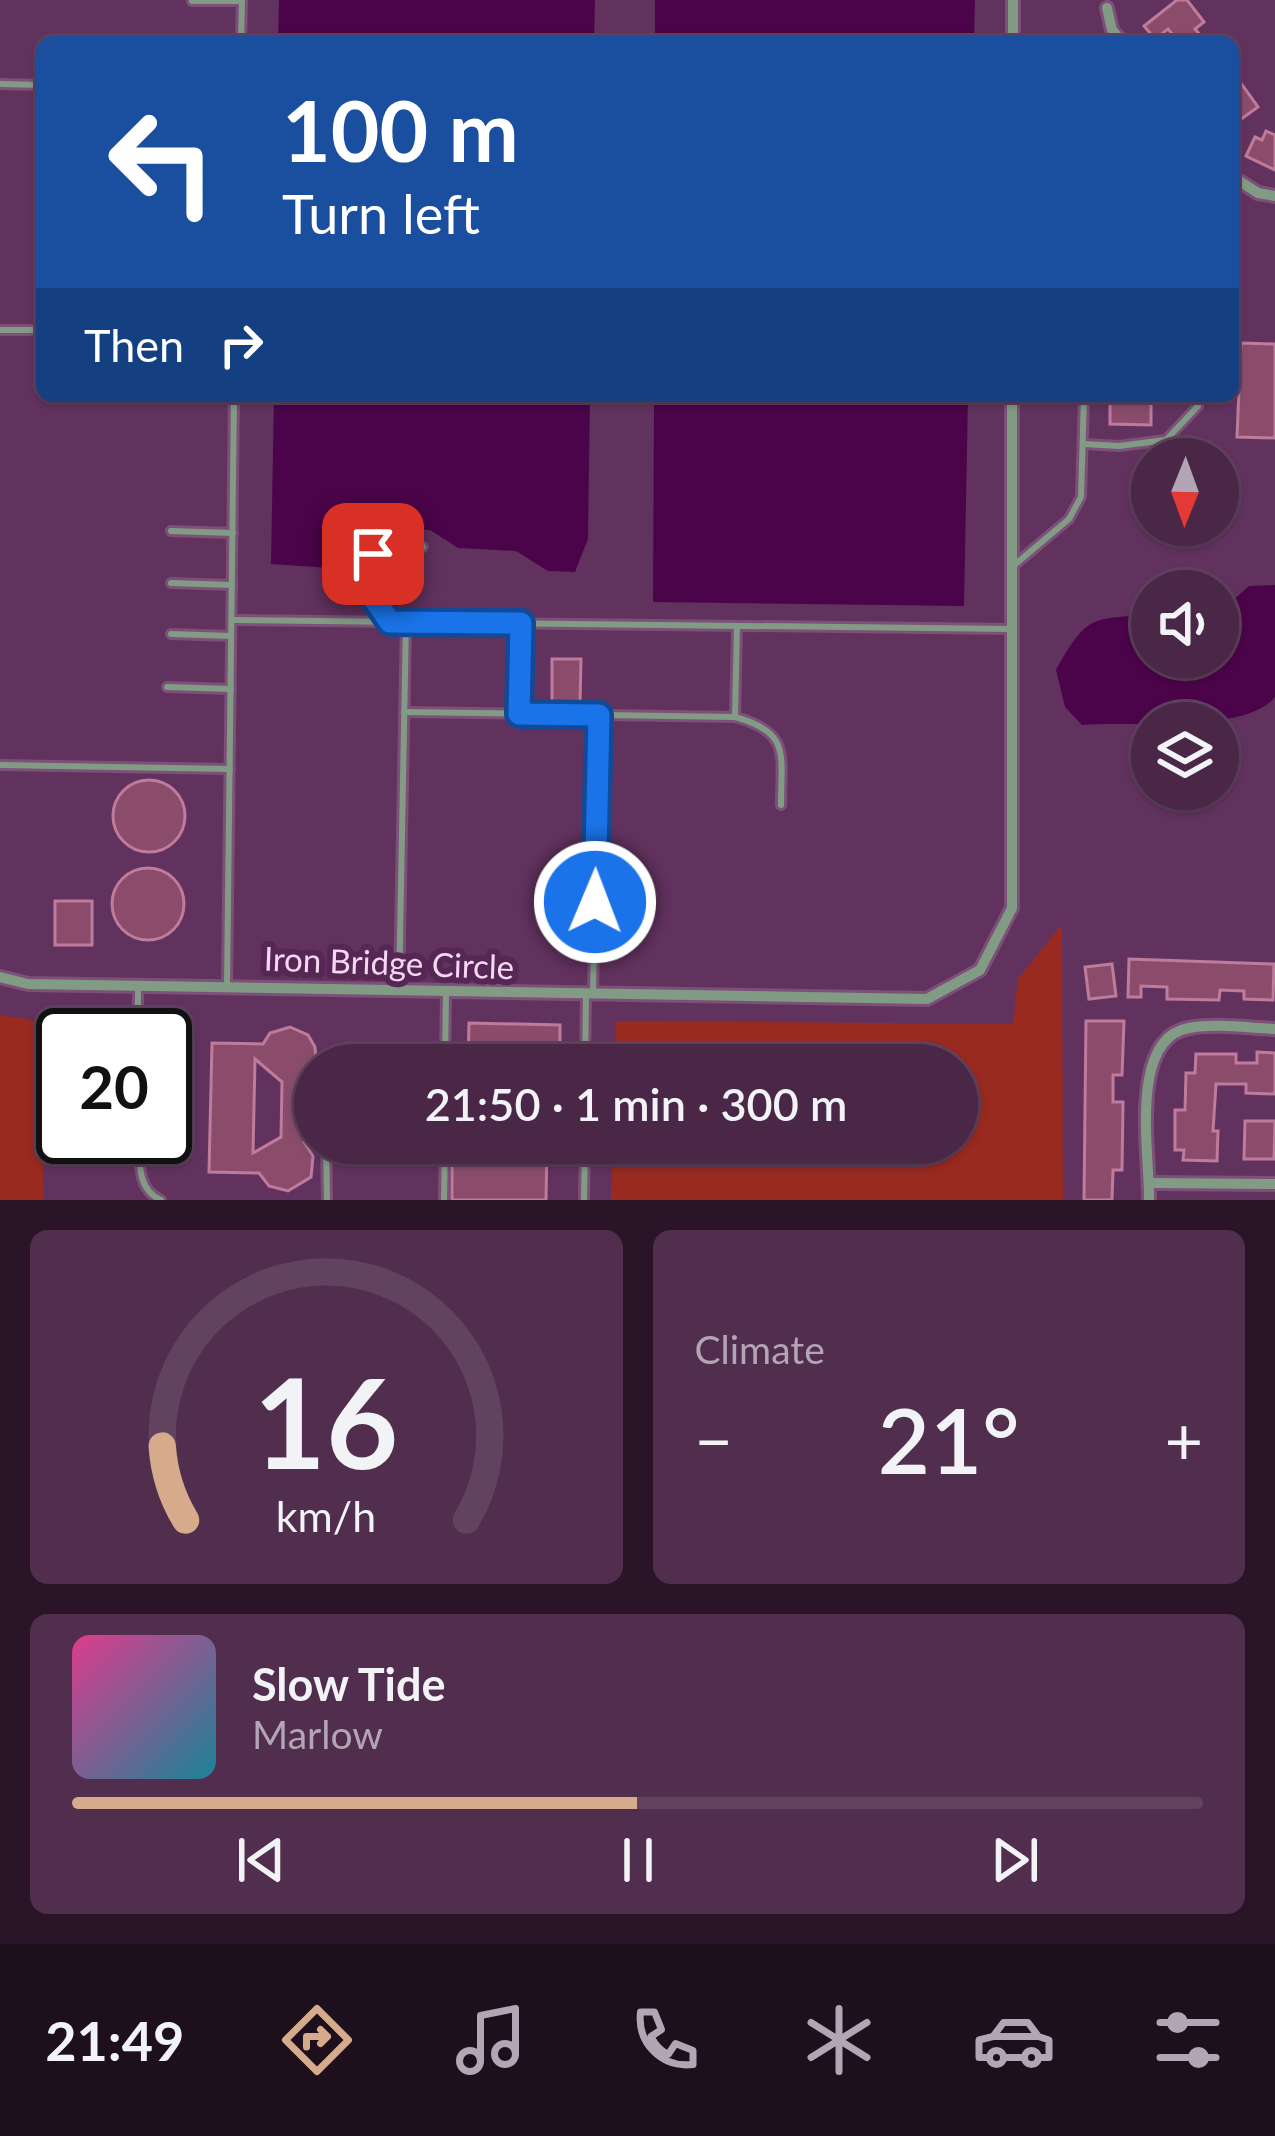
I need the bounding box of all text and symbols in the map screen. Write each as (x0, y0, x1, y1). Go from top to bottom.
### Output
text: 100 m (282, 79, 519, 180)
icon: left (84, 84, 240, 240)
text: Turn left (282, 181, 480, 246)
icon: right (208, 312, 274, 378)
text: Then (84, 318, 184, 372)
north arrow (1131, 438, 1239, 546)
map controls (1131, 438, 1239, 810)
pin (322, 503, 424, 605)
icon: arrive (340, 521, 406, 587)
button: sound (1131, 570, 1239, 678)
button: layers (1131, 702, 1239, 810)
position arrow (532, 839, 658, 965)
street label: Iron Bridge Circle (263, 938, 515, 986)
speed limit sign: 20 (36, 1008, 192, 1164)
text: 21:50 · 1 min · 300 m (425, 1077, 847, 1131)
text: Climate (695, 1326, 825, 1372)
text: 16 (254, 1346, 399, 1496)
text: 21° (878, 1385, 1020, 1493)
text: − (695, 1400, 733, 1479)
text: + (1165, 1400, 1203, 1479)
text: km/h (276, 1490, 376, 1541)
text: Slow Tide (252, 1657, 446, 1711)
text: Marlow (252, 1711, 383, 1757)
icon: previous (228, 1827, 294, 1893)
icon: pause (605, 1827, 671, 1893)
icon: next (982, 1827, 1048, 1893)
icon: directions (275, 1998, 359, 2082)
icon: music (449, 1998, 533, 2082)
icon: phone (623, 1998, 707, 2082)
icon: climate (797, 1998, 881, 2082)
icon: car (972, 1998, 1056, 2082)
icon: filters (1146, 1998, 1230, 2082)
text: 21:49 (45, 2008, 184, 2073)

